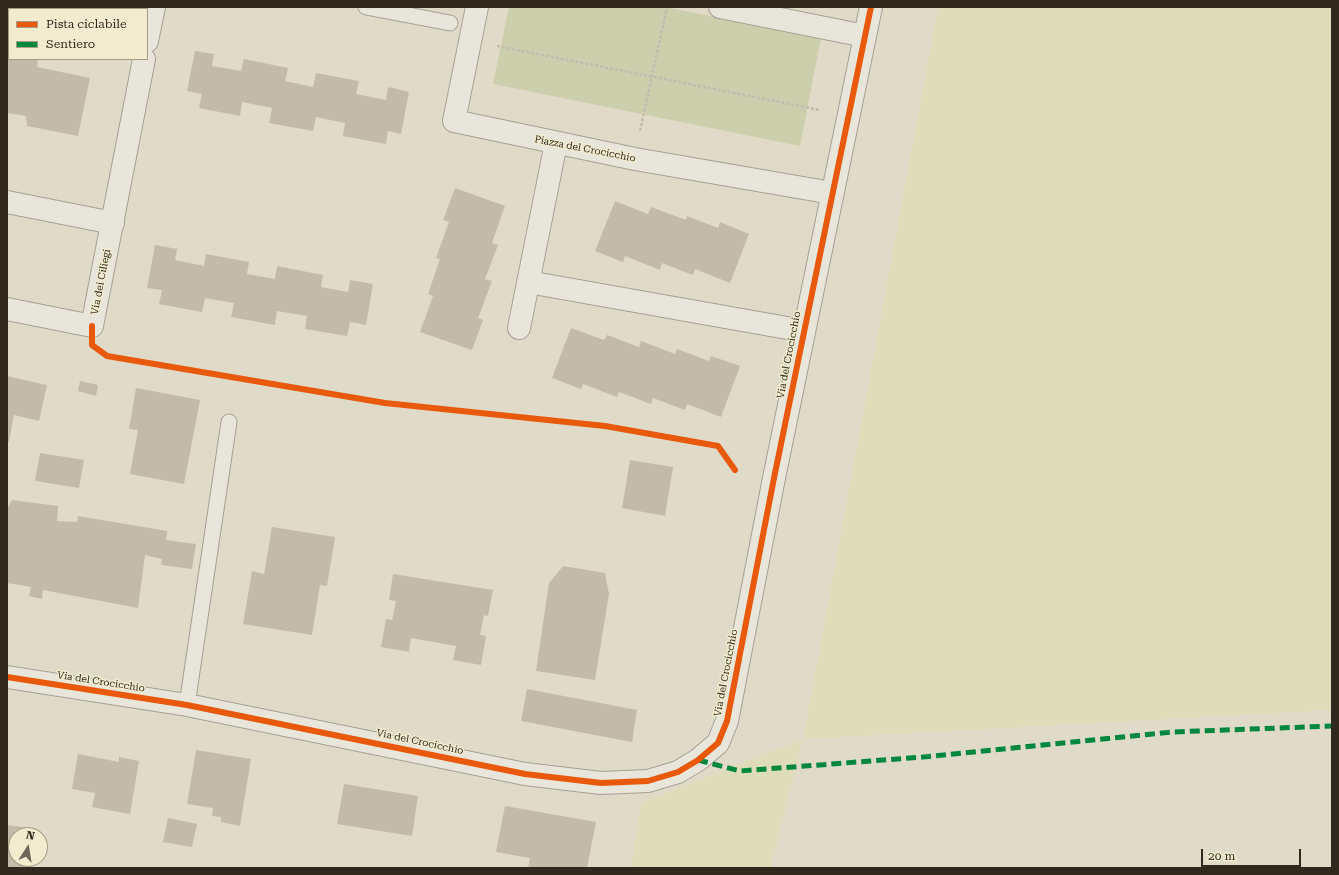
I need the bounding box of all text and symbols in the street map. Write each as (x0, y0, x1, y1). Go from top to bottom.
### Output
legend (8, 8, 148, 60)
text: Pista ciclabile (46, 17, 127, 31)
text: Sentiero (46, 37, 95, 51)
street label: Piazza del Crocicchio (533, 133, 637, 165)
street label: Via dei Ciliegi (89, 248, 113, 316)
street label: Via del Crocicchio (775, 310, 803, 400)
street label: Via del Crocicchio (712, 628, 740, 718)
street label: Via del Crocicchio (56, 669, 146, 695)
street label: Via del Crocicchio (375, 727, 465, 757)
north arrow (8, 827, 48, 867)
text: N (25, 829, 36, 843)
scale bar (1203, 841, 1303, 867)
text: 20 m (1208, 849, 1235, 863)

